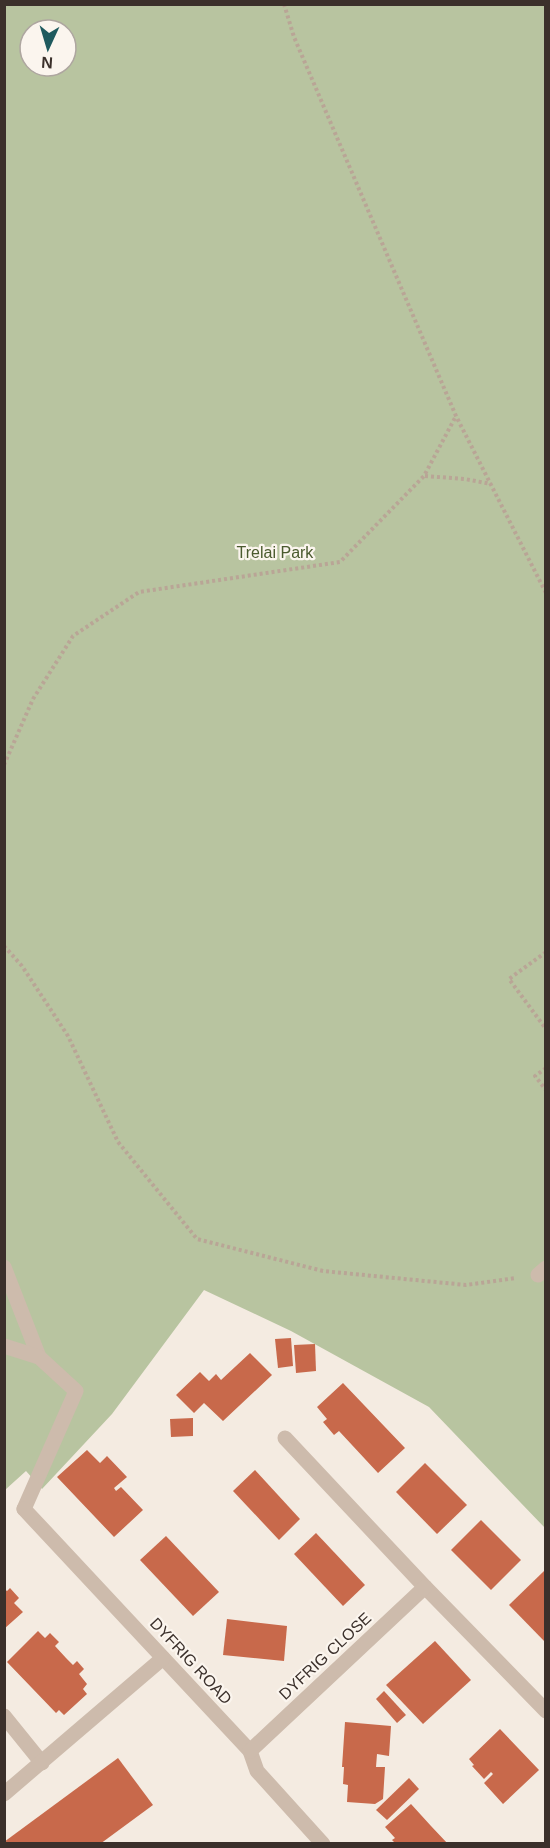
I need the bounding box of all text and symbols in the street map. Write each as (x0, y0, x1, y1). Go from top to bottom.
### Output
north arrow (18, 18, 78, 78)
text: N (41, 54, 53, 71)
park label: Trelai Park (237, 544, 314, 561)
street label: DYFRIG CLOSE (276, 1609, 374, 1703)
street label: DYFRIG ROAD (147, 1615, 235, 1707)

